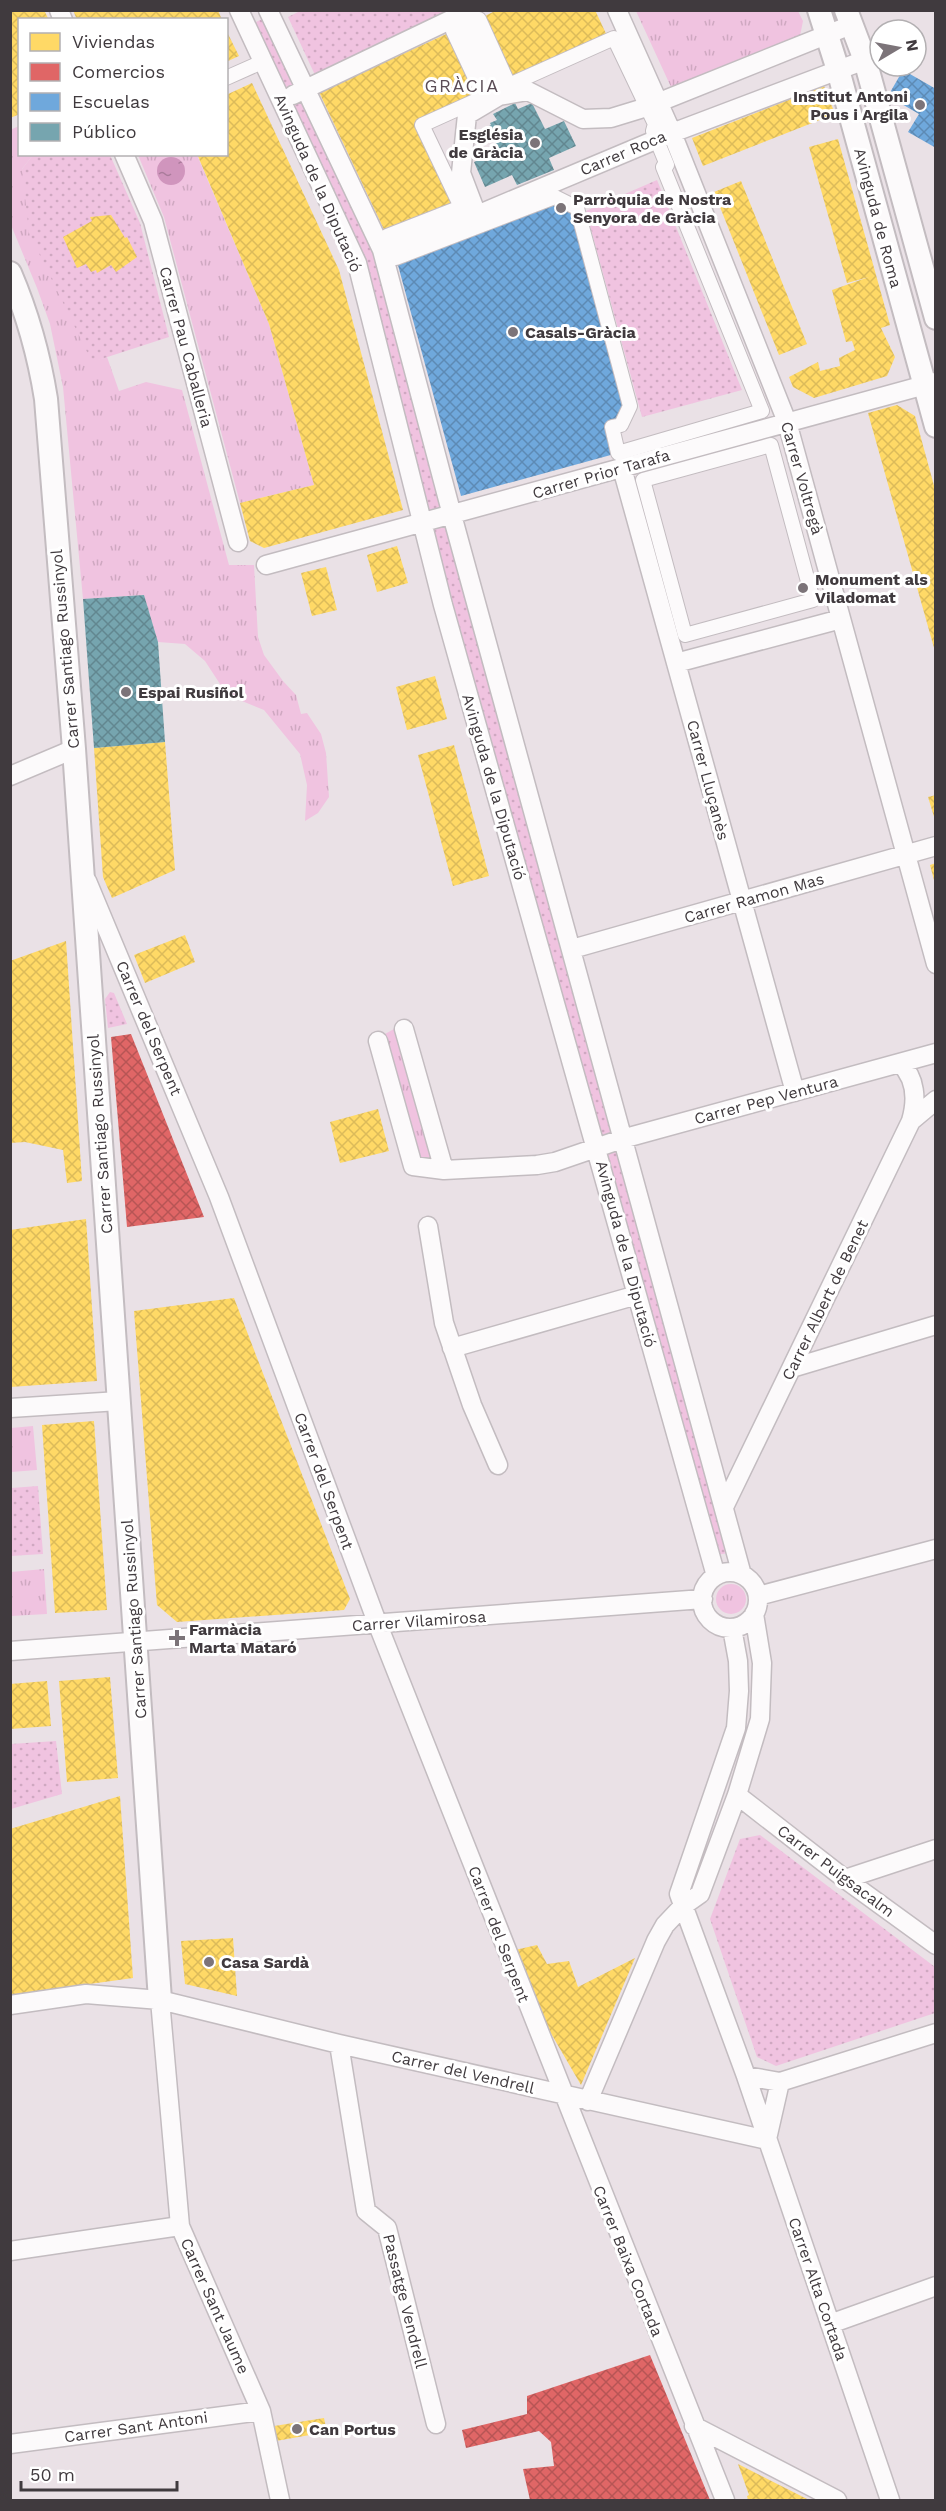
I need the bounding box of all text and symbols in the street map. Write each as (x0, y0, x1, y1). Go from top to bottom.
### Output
legend (18, 18, 228, 156)
north arrow (868, 18, 928, 78)
text: Viviendas (72, 31, 155, 52)
text: N (902, 38, 923, 53)
text: Comercios (72, 61, 165, 82)
district label: GRÀCIA (424, 75, 500, 96)
place label: Institut Antoni Pous i Argila (793, 87, 909, 124)
text: Escuelas (72, 91, 150, 112)
street label: Avinguda de la Diputació (270, 91, 366, 275)
marker: Institut Antoni Pous i Argila (913, 98, 927, 112)
text: Público (72, 121, 137, 142)
place label: Església de Gràcia (449, 125, 524, 162)
street label: Carrer Roca (577, 126, 669, 180)
marker: Església de Gràcia (528, 136, 542, 150)
street label: Avinguda de Roma (850, 146, 906, 290)
place label: Parròquia de Nostra Senyora de Gràcia (573, 190, 732, 227)
marker: Parròquia de Nostra Senyora de Gràcia (554, 201, 568, 215)
street label: Carrer Pau Caballeria (155, 264, 217, 430)
place label: Casals-Gràcia (525, 323, 636, 342)
marker: Casals-Gràcia (506, 325, 520, 339)
street label: Carrer Voltregà (777, 419, 827, 537)
street label: Carrer Prior Tarafa (530, 445, 672, 503)
street label: Carrer Santiago Russinyol (47, 548, 83, 750)
place label: Monument als Viladomat (815, 570, 928, 607)
marker: Monument als Viladomat (796, 581, 810, 595)
place label: Espai Rusiñol (138, 683, 245, 702)
marker: Espai Rusiñol (119, 685, 133, 699)
street label: Avinguda de la Diputació (458, 692, 530, 882)
street label: Carrer Lluçanès (683, 718, 733, 842)
street label: Carrer Ramon Mas (682, 869, 826, 927)
street label: Carrer del Serpent (112, 958, 186, 1098)
street label: Carrer Santiago Russinyol (84, 1033, 116, 1234)
street label: Carrer Pep Ventura (692, 1072, 840, 1128)
street label: Avinguda de la Diputació (592, 1158, 660, 1350)
street label: Carrer Albert de Benet (778, 1216, 872, 1383)
street label: Carrer del Serpent (290, 1410, 358, 1552)
street label: Carrer Santiago Russinyol (118, 1518, 150, 1719)
street label: Carrer Vilamirosa (351, 1607, 487, 1635)
place label: Farmàcia Marta Mataró (189, 1620, 297, 1657)
marker: Farmàcia Marta Mataró (170, 1631, 184, 1645)
street label: Carrer Puigsacalm (774, 1821, 898, 1921)
street label: Carrer del Serpent (464, 1863, 534, 2005)
place label: Casa Sardà (221, 1953, 310, 1972)
marker: Casa Sardà (202, 1955, 216, 1969)
street label: Carrer del Vendrell (390, 2046, 537, 2098)
street label: Carrer Baixa Cortada (589, 2183, 667, 2339)
street label: Carrer Alta Cortada (785, 2215, 851, 2363)
street label: Passatge Vendrell (379, 2232, 431, 2370)
street label: Carrer Sant Jaume (177, 2235, 253, 2377)
street label: Carrer Sant Antoni (63, 2408, 209, 2446)
place label: Can Portus (309, 2420, 396, 2439)
marker: Can Portus (290, 2422, 304, 2436)
scale bar (21, 2454, 177, 2492)
text: 50 m (30, 2464, 75, 2485)

